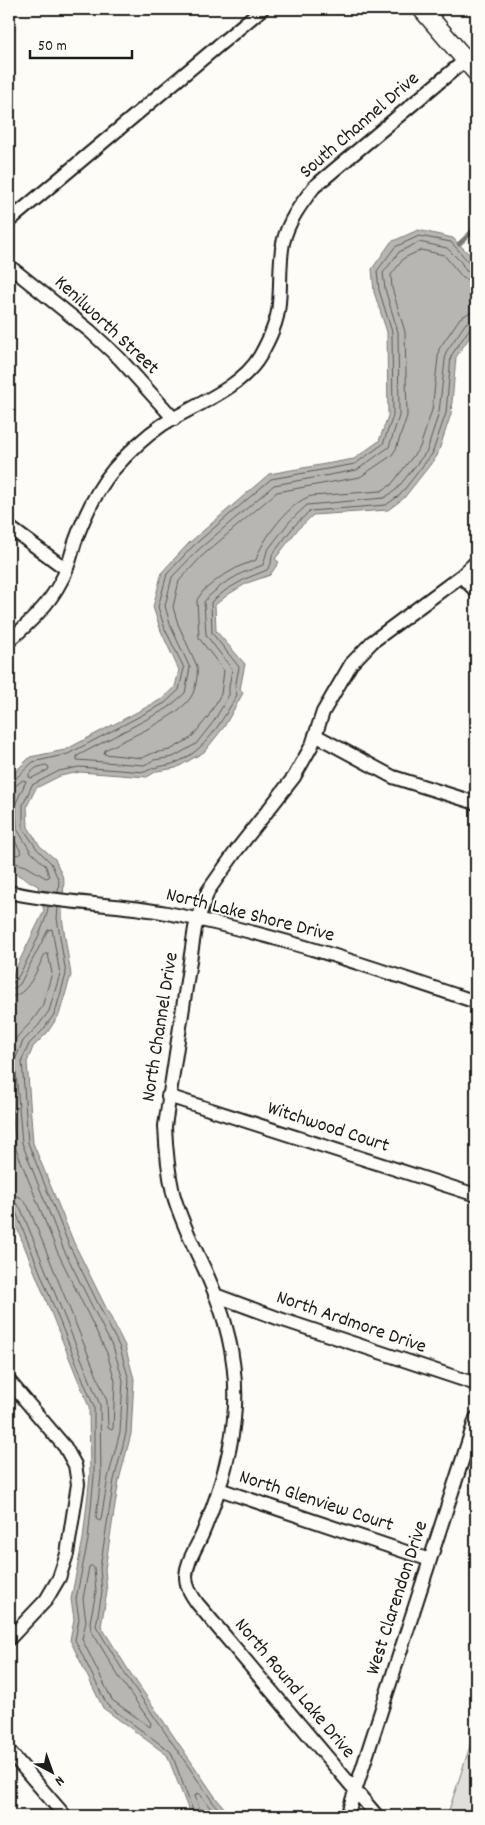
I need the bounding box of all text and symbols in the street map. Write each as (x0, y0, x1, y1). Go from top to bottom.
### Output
scale bar (30, 28, 132, 60)
text: 50 m (38, 36, 67, 58)
street label: South Channel Drive (294, 66, 426, 186)
street label: Kenilworth Street (47, 270, 165, 382)
street label: North Lake Shore Drive (163, 882, 337, 951)
street label: North Channel Drive (135, 950, 187, 1104)
street label: Witchwood Court (263, 1095, 393, 1161)
street label: North Ardmore Drive (272, 1284, 430, 1362)
street label: North Glenview Court (235, 1464, 397, 1540)
street label: West Clarendon Drive (360, 1517, 436, 1679)
street label: North Round Lake Drive (227, 1613, 361, 1765)
north arrow (28, 1748, 78, 1798)
text: N (50, 1770, 68, 1790)

